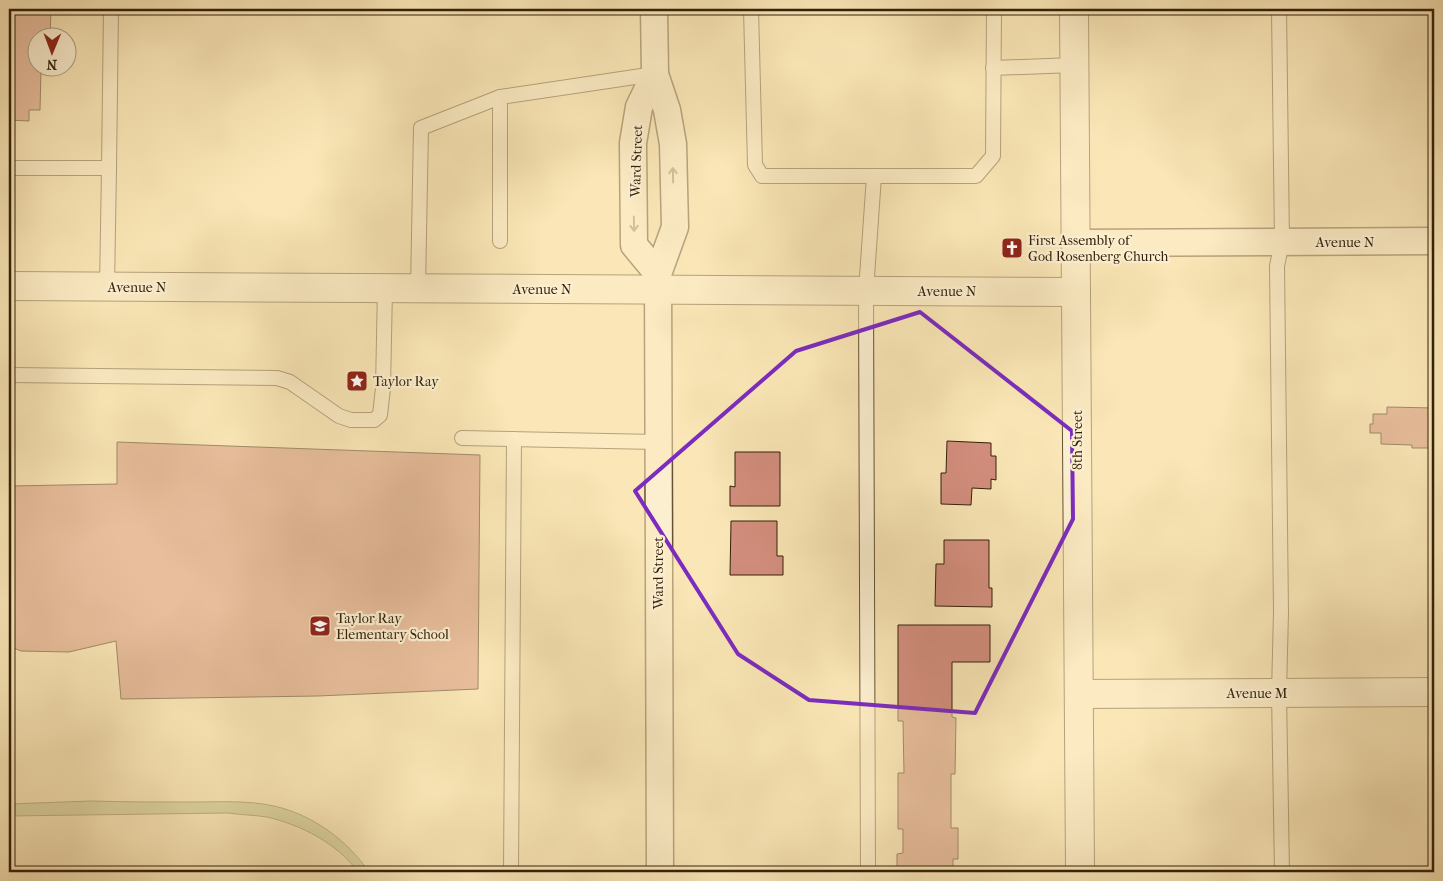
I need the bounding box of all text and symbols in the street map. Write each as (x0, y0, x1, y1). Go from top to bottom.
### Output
north arrow (28, 28, 78, 78)
text: N (46, 56, 57, 73)
street label: Ward Street (627, 124, 646, 199)
one-way arrow (669, 168, 678, 184)
one-way arrow (629, 215, 639, 231)
place label: First Assembly of God Rosenberg Church (1028, 232, 1169, 265)
street label: Avenue N (1315, 234, 1375, 251)
church icon: First Assembly of God Rosenberg Church (1000, 236, 1024, 260)
street label: Avenue N (107, 279, 167, 296)
street label: Avenue N (512, 281, 572, 298)
street label: Avenue N (917, 283, 977, 300)
place icon: Taylor Ray (345, 369, 369, 393)
place label: Taylor Ray (373, 373, 439, 390)
street label: 8th Street (1069, 410, 1086, 470)
street label: Ward Street (650, 537, 667, 610)
place label: Taylor Ray Elementary School (336, 610, 449, 643)
school or university icon: Taylor Ray Elementary School (308, 614, 332, 638)
street label: Avenue M (1226, 685, 1288, 702)

